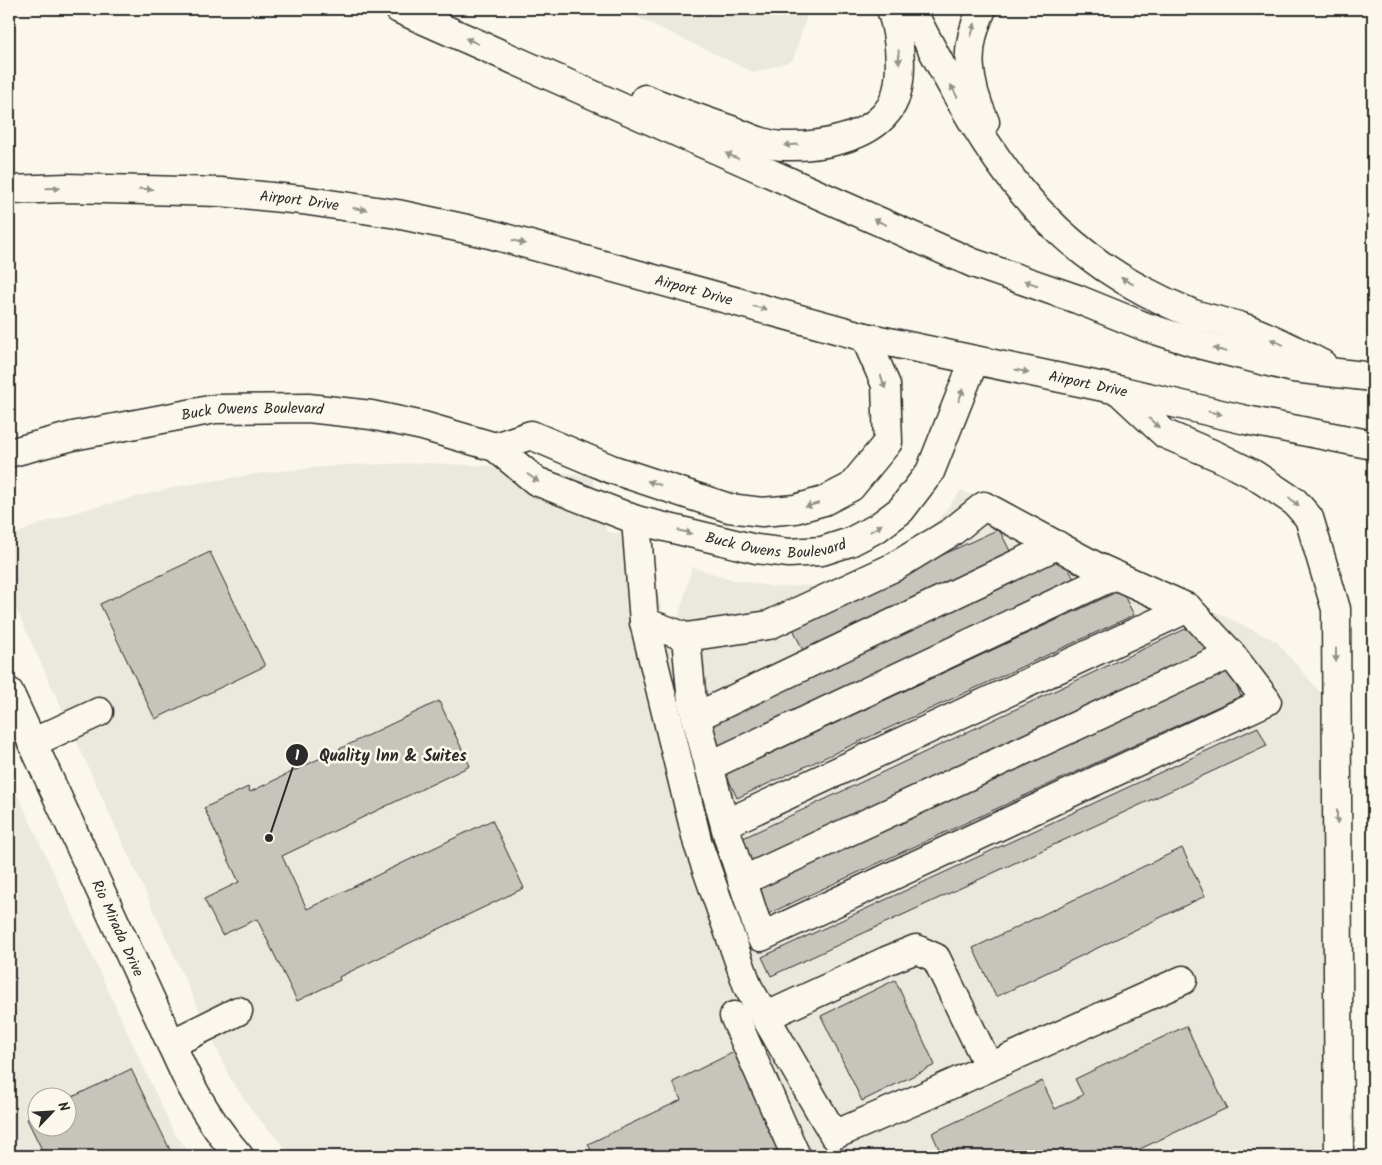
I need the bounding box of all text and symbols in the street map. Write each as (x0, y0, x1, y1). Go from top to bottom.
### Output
one-way arrow (970, 22, 978, 37)
one-way arrow (464, 36, 479, 44)
one-way arrow (895, 49, 903, 65)
one-way arrow (950, 84, 958, 99)
one-way arrow (783, 142, 799, 150)
one-way arrow (725, 152, 739, 160)
one-way arrow (45, 184, 61, 192)
one-way arrow (139, 185, 155, 193)
street label: Airport Drive (259, 185, 341, 218)
one-way arrow (353, 205, 369, 213)
one-way arrow (873, 217, 887, 225)
one-way arrow (512, 239, 527, 247)
street label: Airport Drive (652, 269, 735, 313)
one-way arrow (1120, 277, 1133, 286)
one-way arrow (1023, 279, 1038, 286)
one-way arrow (753, 304, 768, 312)
one-way arrow (1270, 337, 1284, 345)
one-way arrow (1212, 345, 1227, 353)
street label: Airport Drive (1046, 365, 1130, 405)
one-way arrow (1015, 367, 1031, 375)
one-way arrow (880, 374, 888, 389)
one-way arrow (957, 387, 965, 402)
street label: Buck Owens Boulevard (179, 397, 325, 428)
one-way arrow (1208, 409, 1223, 417)
one-way arrow (1147, 417, 1159, 429)
one-way arrow (526, 473, 540, 483)
one-way arrow (646, 479, 661, 487)
one-way arrow (1288, 497, 1301, 508)
one-way arrow (804, 501, 819, 509)
one-way arrow (869, 524, 882, 533)
street label: Buck Owens Boulevard (703, 526, 850, 566)
one-way arrow (678, 528, 693, 536)
one-way arrow (1332, 647, 1340, 663)
callout: Quality Inn & Suites (284, 740, 477, 771)
text: 1 (295, 744, 300, 768)
text: Quality Inn & Suites (319, 744, 467, 769)
one-way arrow (1333, 810, 1341, 826)
street label: Rio Mirada Drive (84, 876, 150, 981)
north arrow (28, 1088, 78, 1138)
text: N (51, 1098, 75, 1116)

